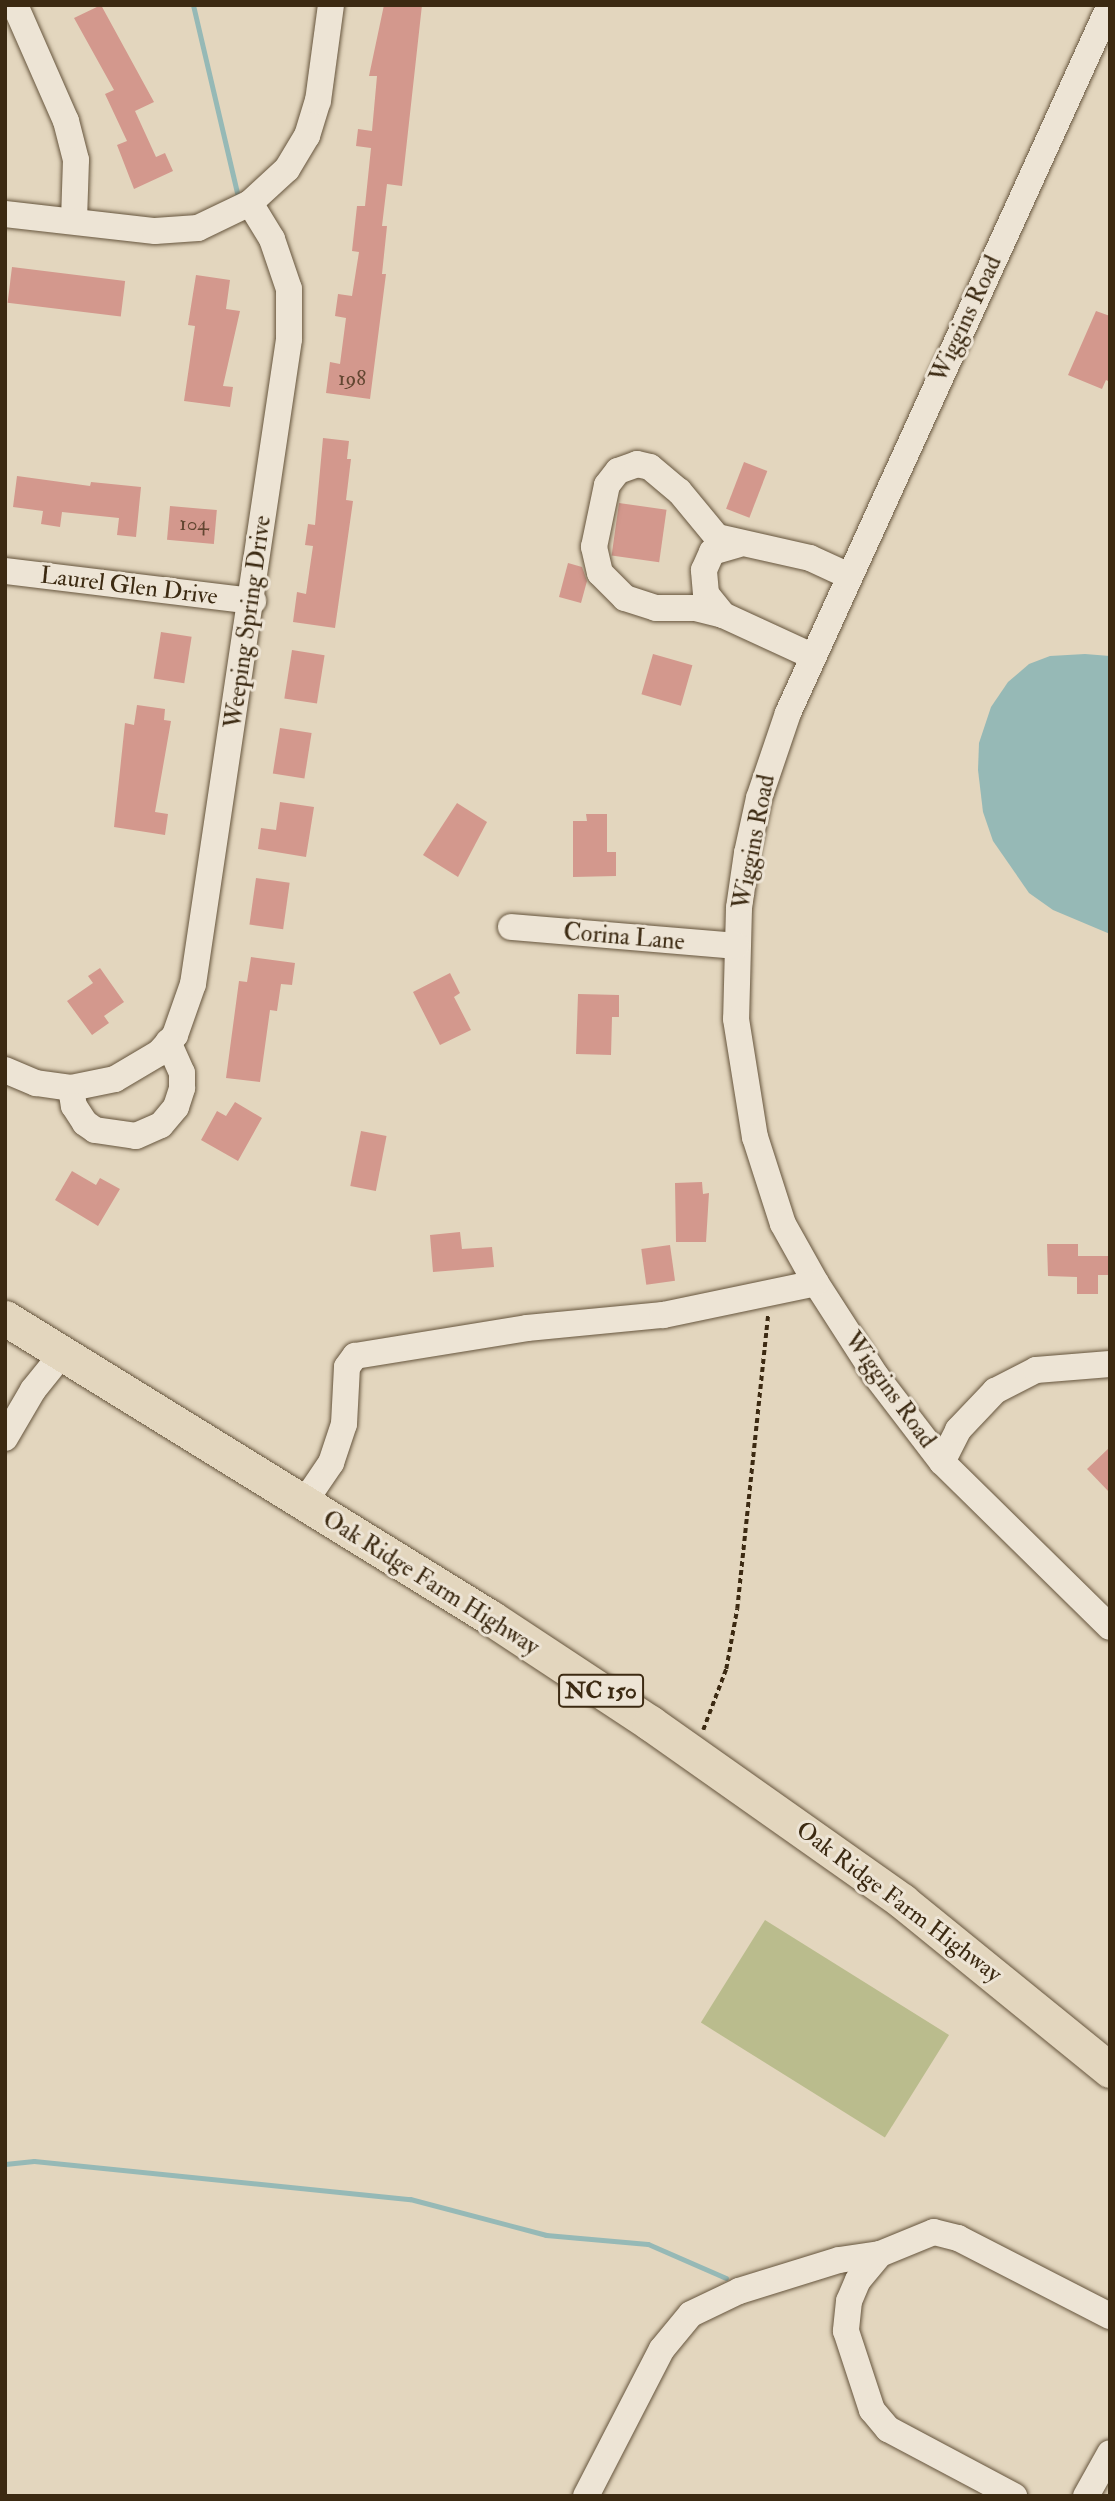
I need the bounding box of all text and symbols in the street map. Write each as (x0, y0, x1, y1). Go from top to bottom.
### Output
street label: Wiggins Road (924, 251, 1008, 387)
house number: 198 (338, 366, 366, 392)
house number: 104 (179, 511, 209, 537)
street label: Weeping Spring Drive (219, 514, 277, 730)
street label: Laurel Glen Drive (39, 561, 219, 611)
street label: Wiggins Road (727, 772, 781, 912)
street label: Corina Lane (562, 917, 686, 957)
street label: Wiggins Road (838, 1326, 942, 1454)
street label: Oak Ridge Farm Highway (317, 1505, 545, 1661)
road number: NC 150 (557, 1672, 645, 1710)
street label: Oak Ridge Farm Highway (790, 1815, 1008, 1989)

